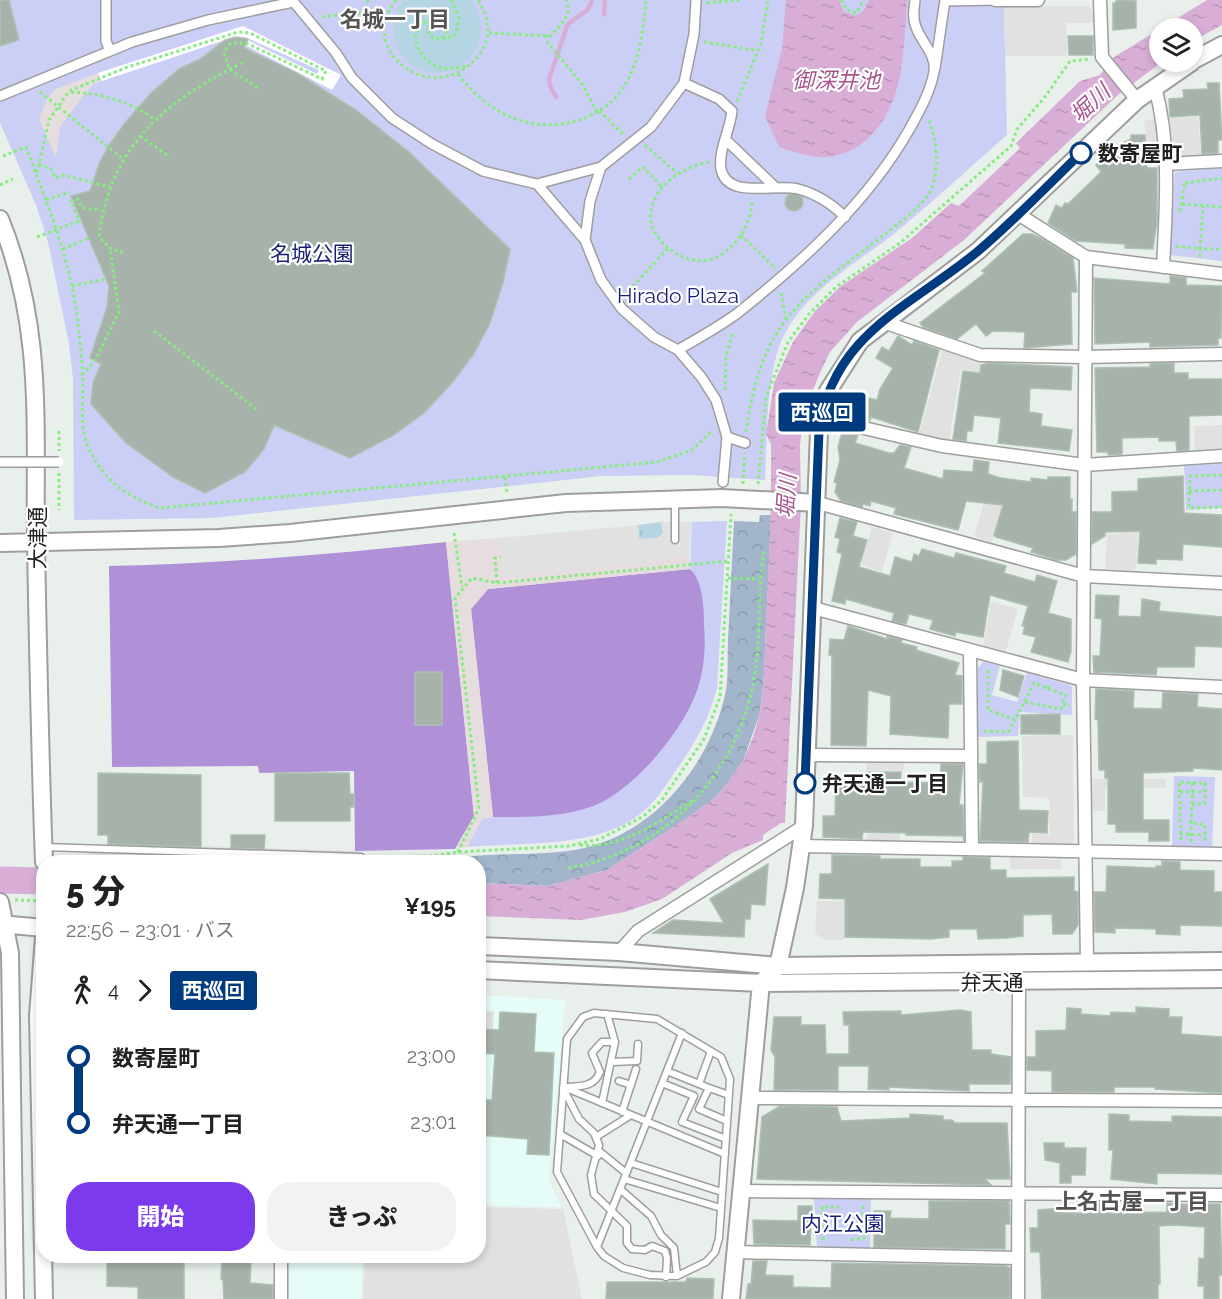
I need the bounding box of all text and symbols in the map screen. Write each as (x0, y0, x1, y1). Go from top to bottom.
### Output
district label: 名城一丁目 (340, 6, 450, 32)
map controls (1149, 18, 1203, 72)
button: layers (1149, 18, 1203, 72)
water label: 御深井池 (792, 67, 882, 93)
water label: 堀川 (1065, 77, 1116, 128)
place label: 数寄屋町 (1098, 141, 1182, 166)
marker: 数寄屋町 (1070, 142, 1092, 164)
park label: 名城公園 (270, 241, 354, 266)
park label: Hirado Plaza (617, 283, 739, 308)
line badge: 西巡回 (788, 392, 856, 432)
text: 西巡回 (791, 400, 854, 425)
water label: 堀川 (771, 471, 801, 519)
street label: 大津通 (25, 507, 50, 570)
place label: 弁天通一丁目 (822, 771, 948, 796)
marker: 弁天通一丁目 (794, 772, 816, 794)
text: 5 分 (66, 872, 125, 911)
text: ¥195 (404, 893, 456, 919)
text: 22:56 – 23:01 · バス (66, 918, 235, 942)
street label: 弁天通 (961, 970, 1024, 995)
icon: walk (66, 974, 99, 1007)
icon: forward (128, 974, 161, 1007)
text: 4 (108, 978, 119, 1002)
text: 西巡回 (182, 978, 245, 1003)
text: 23:00 (407, 1044, 456, 1068)
text: 数寄屋町 (112, 1045, 200, 1071)
text: 23:01 (410, 1110, 456, 1134)
text: 弁天通一丁目 (112, 1111, 244, 1137)
button: 開始 (66, 1182, 255, 1251)
button: きっぷ (267, 1182, 456, 1251)
district label: 上名古屋一丁目 (1055, 1188, 1209, 1214)
park label: 内江公園 (801, 1211, 885, 1236)

